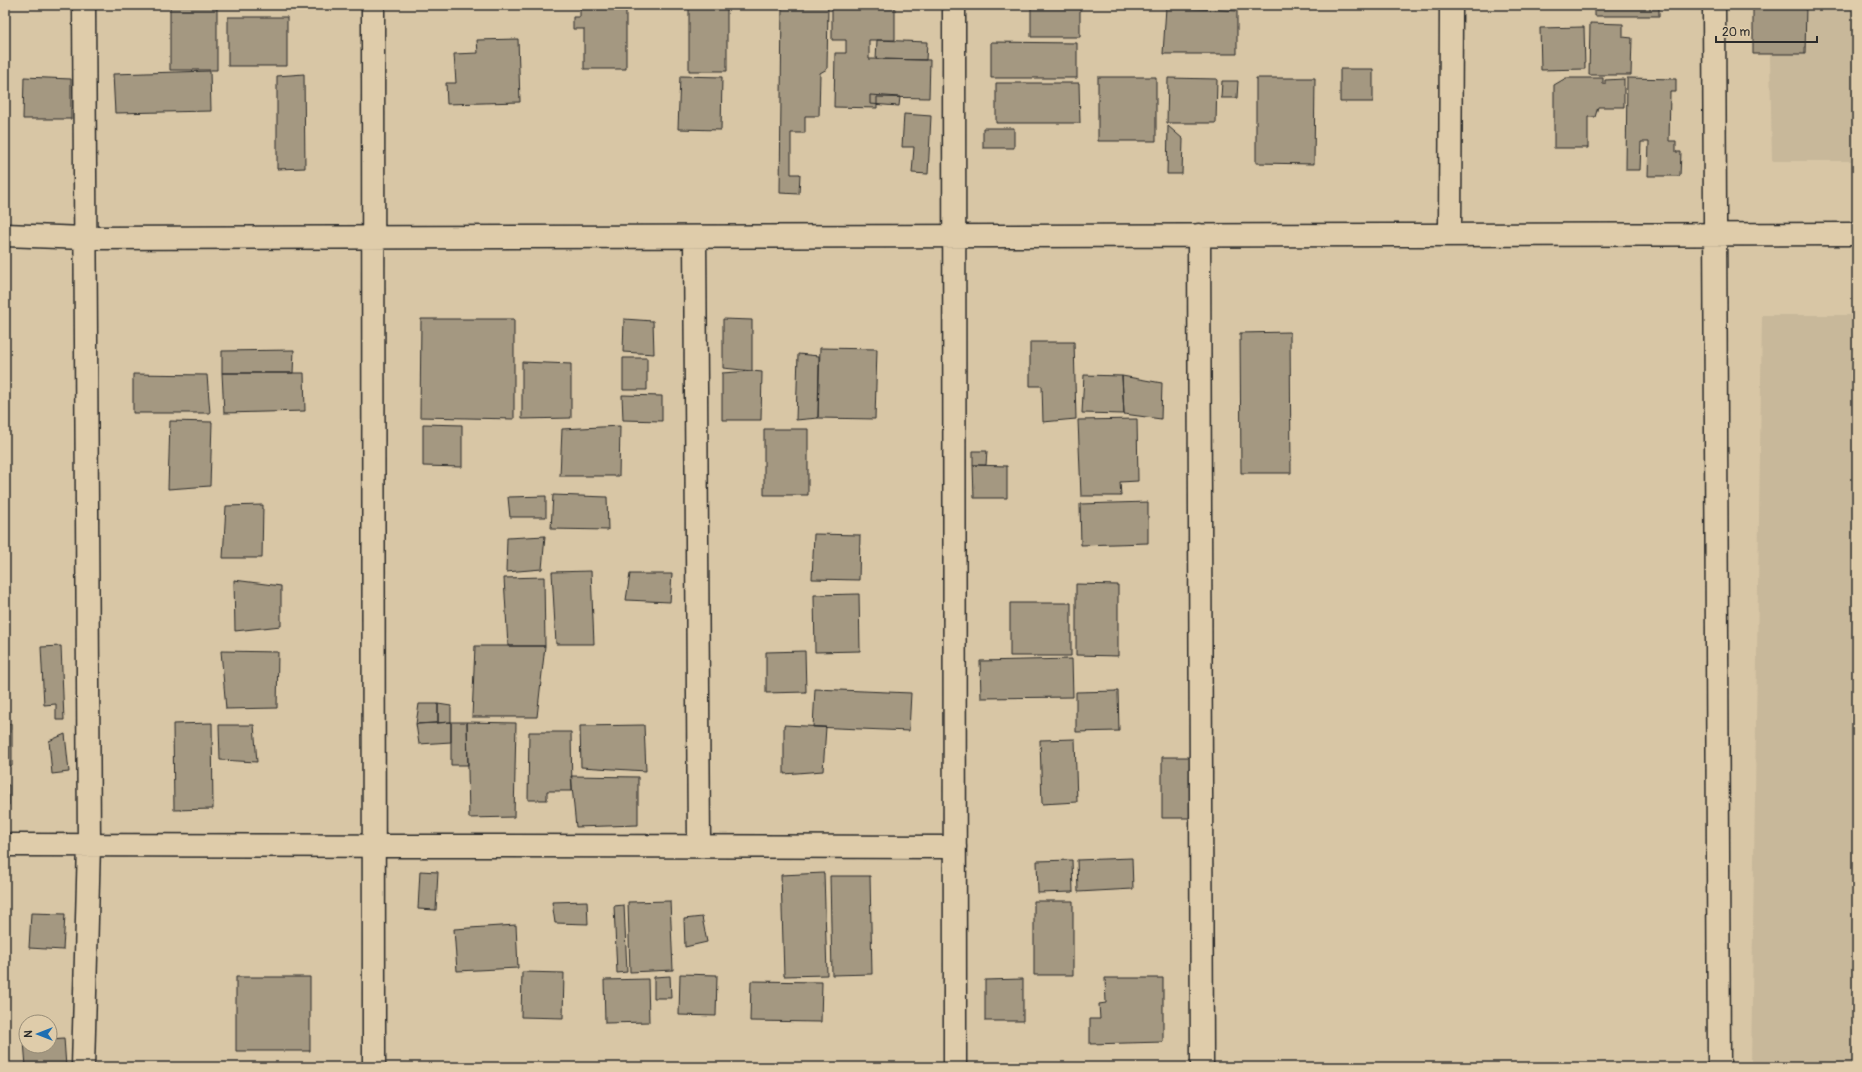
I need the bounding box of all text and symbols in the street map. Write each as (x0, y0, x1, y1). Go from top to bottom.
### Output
scale bar (1716, 18, 1817, 44)
text: 20 m (1722, 25, 1751, 40)
north arrow (18, 1014, 58, 1054)
text: N (22, 1030, 35, 1038)

